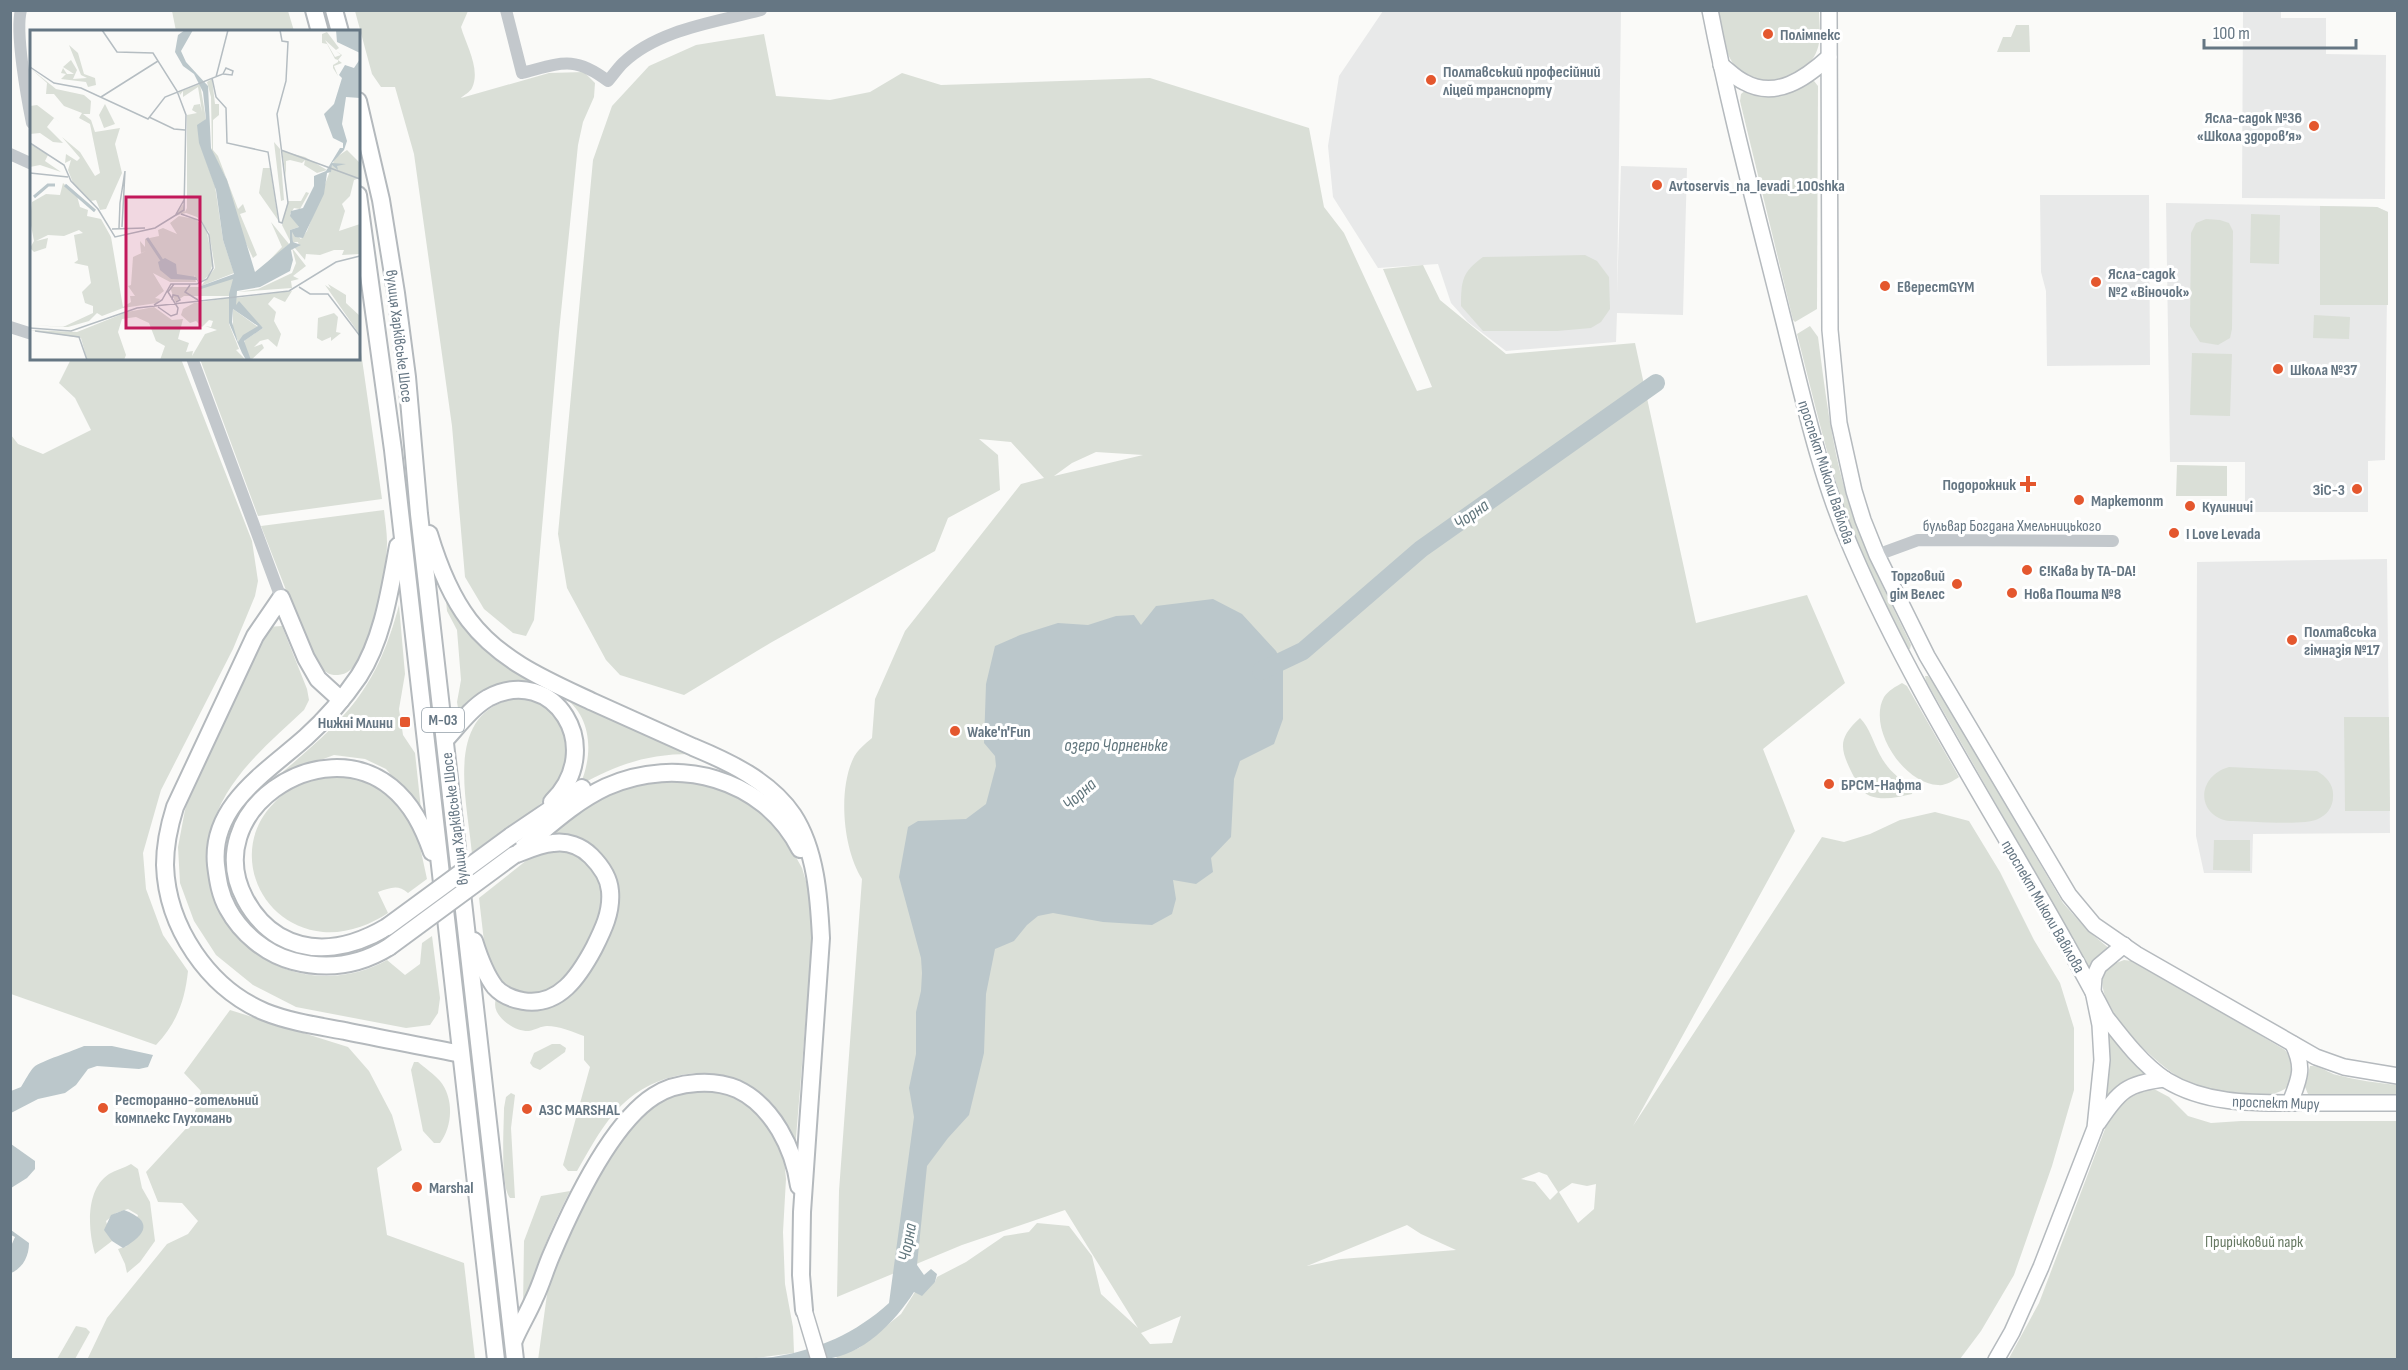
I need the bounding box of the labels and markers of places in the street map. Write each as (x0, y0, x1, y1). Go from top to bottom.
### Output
place label: Полімпекс (1780, 26, 1841, 45)
marker: Полімпекс (1761, 27, 1775, 41)
place label: Полтавський професійний ліцей транспорту (1443, 63, 1601, 100)
marker: Полтавський професійний ліцей транспорту (1424, 73, 1438, 87)
place label: Ясла-садок №36 «Школа здоров’я» (2197, 109, 2302, 146)
marker: Ясла-садок №36 «Школа здоров’я» (2307, 119, 2321, 133)
place label: Avtoservis_na_levadi_100shka (1668, 177, 1845, 196)
marker: Avtoservis_na_levadi_100shka (1650, 178, 1664, 192)
place label: Ясла-садок №2 «Віночок» (2108, 265, 2190, 302)
marker: Ясла-садок №2 «Віночок» (2089, 275, 2103, 289)
place label: ЕверестGYM (1897, 278, 1974, 297)
marker: ЕверестGYM (1878, 279, 1892, 293)
place label: Школа №37 (2290, 361, 2357, 380)
marker: Школа №37 (2271, 362, 2285, 376)
place label: Подорожник (1942, 476, 2016, 495)
marker: Подорожник (2021, 477, 2035, 491)
place label: ЗіС-3 (2313, 481, 2345, 500)
marker: ЗіС-3 (2350, 482, 2364, 496)
place label: Маркетопт (2091, 492, 2163, 511)
marker: Маркетопт (2072, 493, 2086, 507)
place label: Кулиничі (2202, 498, 2253, 517)
marker: Кулиничі (2183, 499, 2197, 513)
place label: I Love Levada (2186, 525, 2260, 544)
marker: I Love Levada (2167, 526, 2181, 540)
place label: Є!Кава by TA-DA! (2039, 562, 2136, 581)
marker: Є!Кава by TA-DA! (2020, 563, 2034, 577)
place label: Торговий дім Велес (1890, 567, 1945, 604)
marker: Торговий дім Велес (1950, 577, 1964, 591)
place label: Нова Пошта №8 (2024, 585, 2122, 604)
marker: Нова Пошта №8 (2005, 586, 2019, 600)
place label: Полтавська гімназія №17 (2304, 623, 2380, 660)
marker: Полтавська гімназія №17 (2285, 633, 2299, 647)
place label: Нижні Млини (318, 714, 393, 733)
marker: Нижні Млини (398, 715, 412, 729)
place label: Wake'n'Fun (967, 723, 1031, 742)
marker: Wake'n'Fun (948, 724, 962, 738)
place label: БРСМ-Нафта (1841, 776, 1922, 795)
marker: БРСМ-Нафта (1822, 777, 1836, 791)
place label: Ресторанно-готельний комплекс Глухомань (115, 1091, 258, 1128)
marker: Ресторанно-готельний комплекс Глухомань (96, 1101, 110, 1115)
place label: АЗС MARSHAL (538, 1101, 621, 1120)
marker: АЗС MARSHAL (520, 1102, 534, 1116)
place label: Marshal (429, 1179, 474, 1198)
marker: Marshal (410, 1180, 424, 1194)

